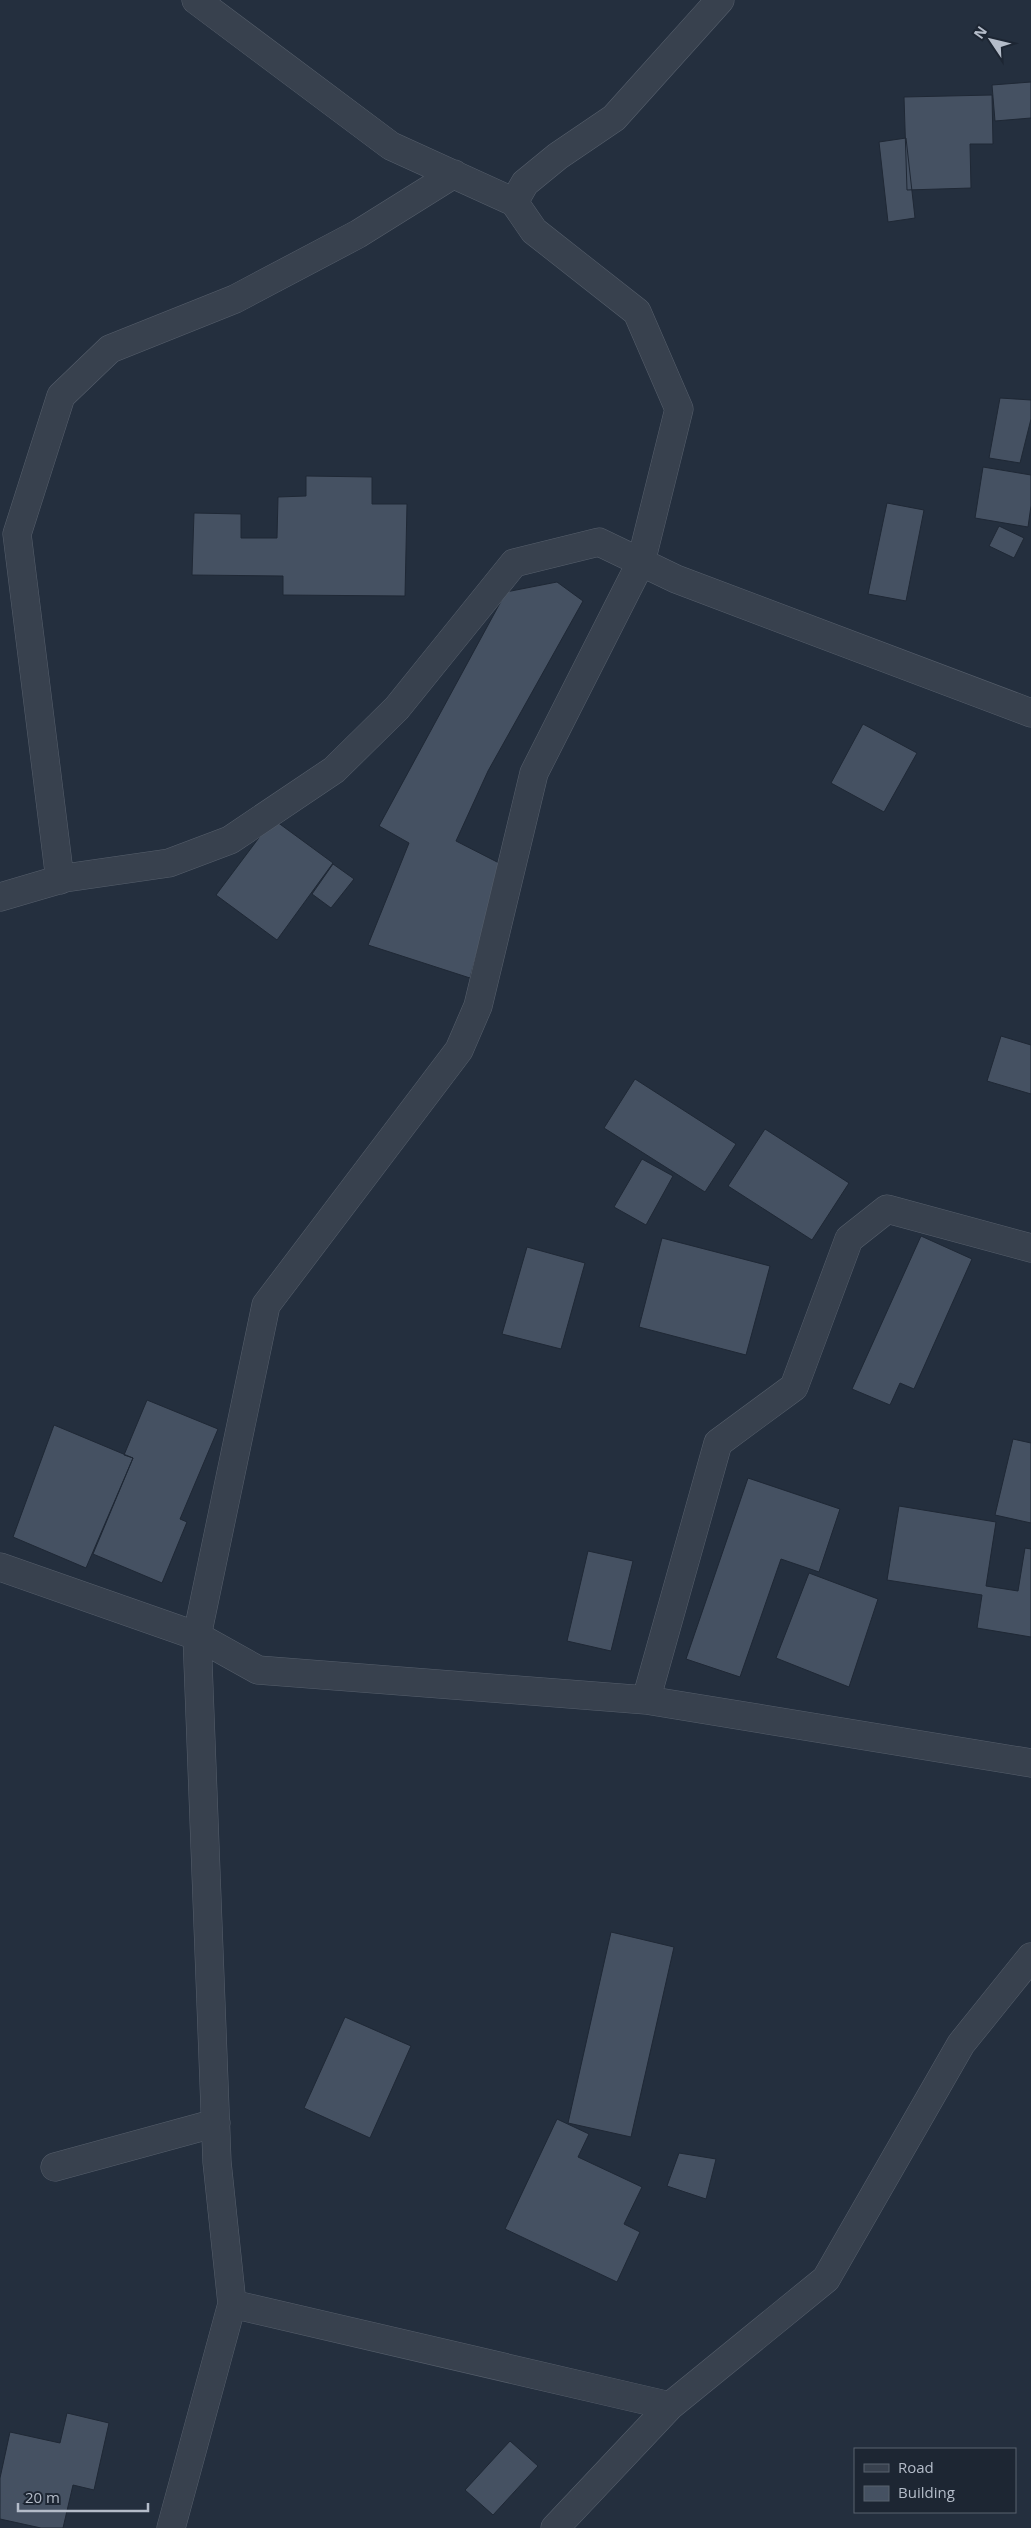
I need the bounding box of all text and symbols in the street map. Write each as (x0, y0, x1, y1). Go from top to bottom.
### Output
north arrow (966, 15, 1016, 65)
text: N (969, 22, 991, 42)
legend (854, 2448, 1016, 2513)
text: Road (898, 2457, 934, 2477)
scale bar (18, 2480, 148, 2512)
text: Building (898, 2482, 955, 2502)
text: 20 m (25, 2487, 60, 2507)

